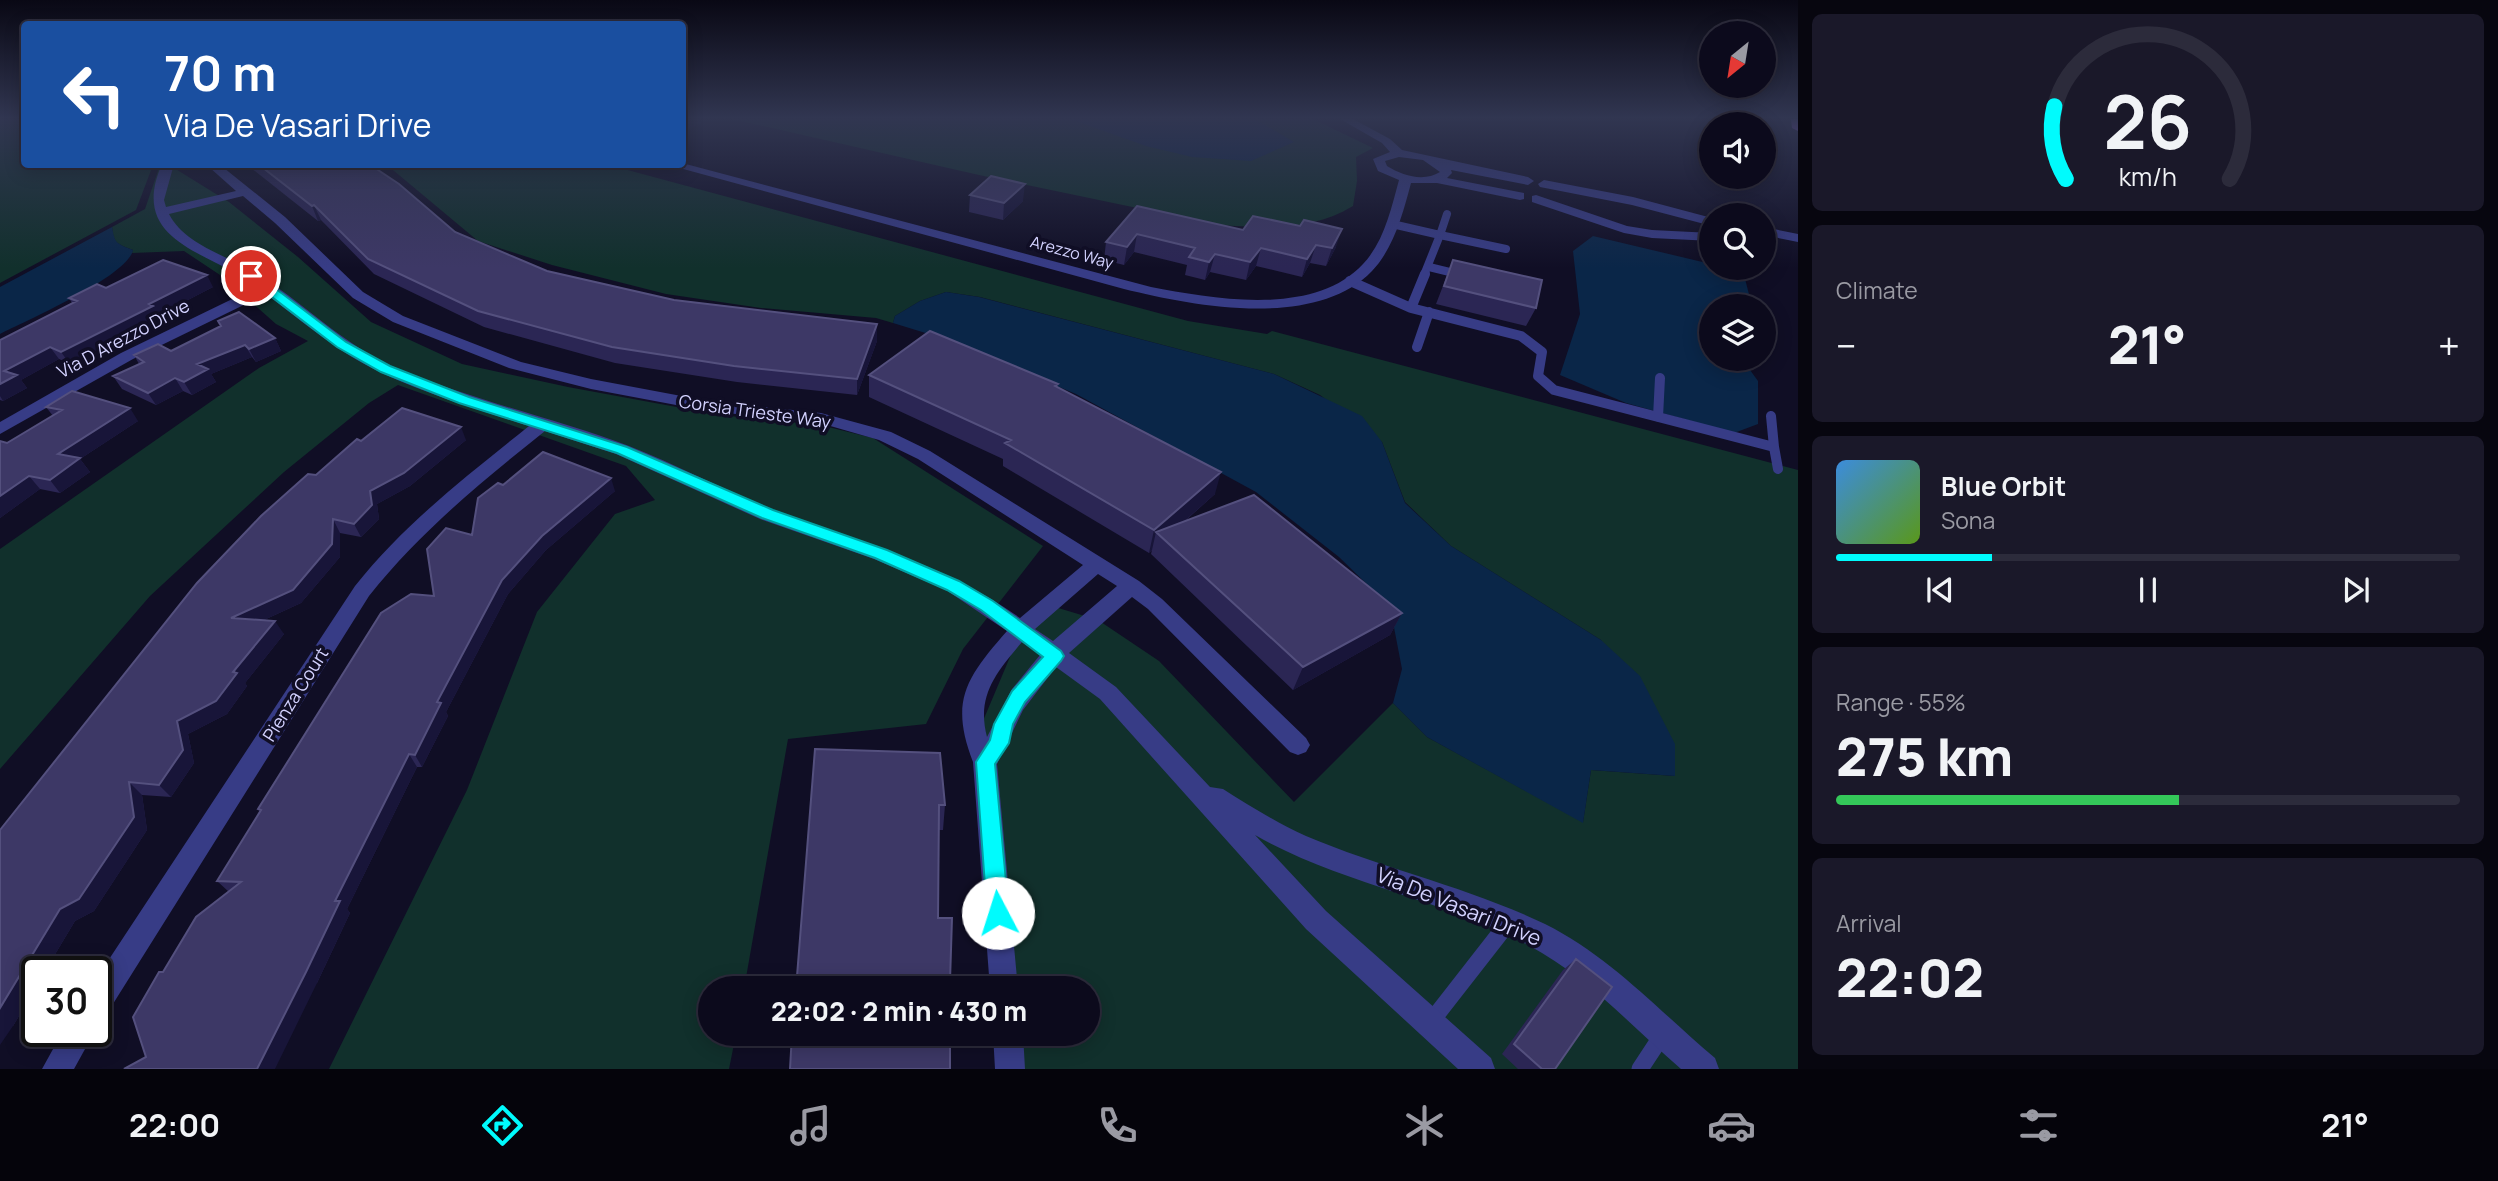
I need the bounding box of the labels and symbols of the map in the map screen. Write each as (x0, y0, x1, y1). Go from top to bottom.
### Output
north arrow (1699, 21, 1776, 98)
street label: Arezzo Way (1028, 230, 1117, 274)
pin (221, 246, 281, 306)
street label: Via D Arezzo Drive (53, 293, 193, 383)
street label: Corsia Trieste Way (677, 388, 833, 434)
street label: Pienza Court (257, 642, 333, 746)
street label: Via De Vasari Drive (1372, 860, 1546, 952)
position arrow (961, 876, 1035, 950)
speed limit sign: 30 (21, 956, 112, 1047)

